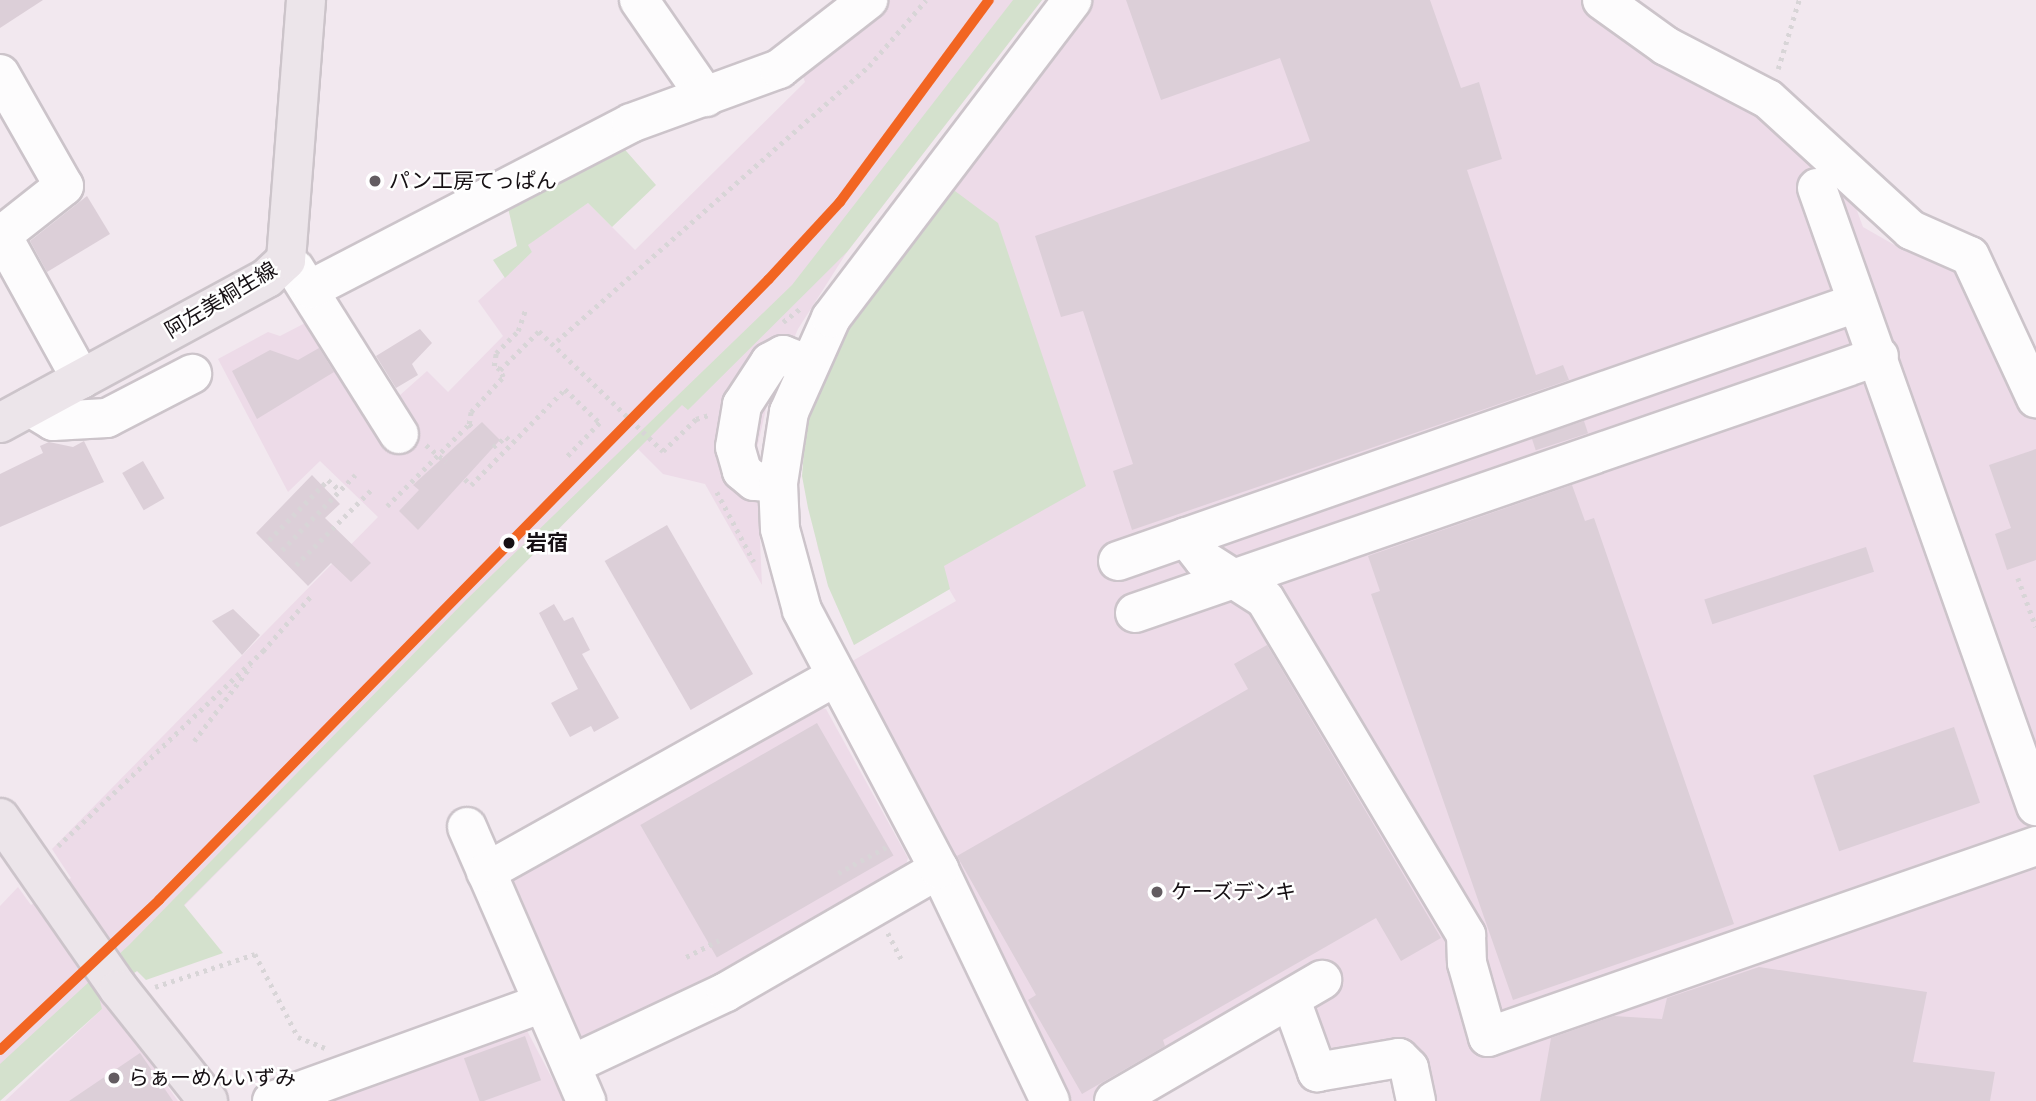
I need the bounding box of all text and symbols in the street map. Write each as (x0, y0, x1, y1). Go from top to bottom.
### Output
place label: パン工房てっぱん (389, 168, 557, 194)
marker: パン工房てっぱん (367, 173, 383, 189)
street label: 阿左美桐生線 (161, 257, 281, 343)
place label: 岩宿 (526, 530, 568, 556)
marker: 岩宿 (498, 532, 520, 554)
place label: ケーズデンキ (1171, 879, 1297, 905)
marker: ケーズデンキ (1149, 884, 1165, 900)
place label: らぁーめんいずみ (128, 1065, 296, 1091)
marker: らぁーめんいずみ (106, 1070, 122, 1086)

